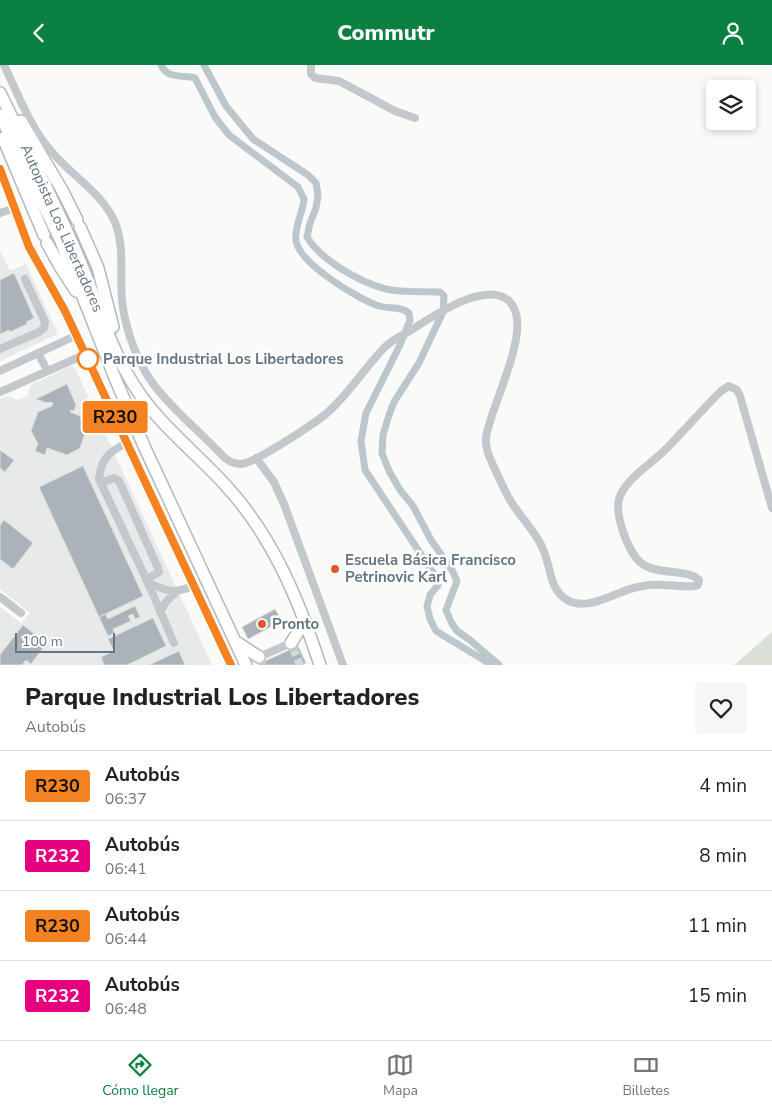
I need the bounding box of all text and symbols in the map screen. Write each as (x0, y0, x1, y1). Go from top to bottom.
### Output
text: Commutr (337, 18, 435, 48)
icon: back (25, 19, 53, 47)
icon: person (719, 19, 747, 47)
map controls (706, 80, 756, 130)
button: layers (706, 80, 756, 130)
street label: Autopista Los Libertadores (16, 141, 108, 315)
marker: Parque Industrial Los Libertadores (77, 348, 99, 370)
place label: Parque Industrial Los Libertadores (103, 349, 344, 369)
line badge: R230 (80, 401, 150, 433)
text: R230 (93, 405, 137, 429)
place label: Escuela Básica Francisco Petrinovic Karl (345, 550, 516, 587)
marker: Escuela Básica Francisco Petrinovic Karl (329, 563, 341, 575)
place label: Pronto (272, 614, 319, 634)
marker: Pronto (256, 618, 268, 630)
scale bar (15, 630, 115, 653)
text: 100 m (22, 632, 63, 651)
text: Parque Industrial Los Libertadores (25, 681, 419, 713)
button: heart (695, 682, 747, 734)
text: Autobús (25, 716, 86, 738)
text: Autobús (105, 762, 180, 788)
text: 4 min (699, 773, 747, 799)
text: R230 (35, 774, 80, 798)
text: 06:37 (105, 788, 147, 810)
text: Autobús (105, 832, 180, 858)
text: 8 min (699, 843, 747, 869)
text: R232 (35, 844, 80, 868)
text: 06:41 (105, 858, 147, 880)
text: Autobús (105, 902, 180, 928)
text: 11 min (688, 913, 747, 939)
text: R230 (35, 914, 80, 938)
text: 06:44 (105, 928, 147, 950)
text: Autobús (105, 972, 180, 998)
text: 15 min (688, 983, 747, 1009)
text: R232 (35, 984, 80, 1008)
text: 06:48 (105, 998, 147, 1020)
tab: Cómo llegar (102, 1051, 179, 1100)
tab: Mapa (383, 1051, 418, 1100)
tab: Billetes (622, 1051, 670, 1100)

